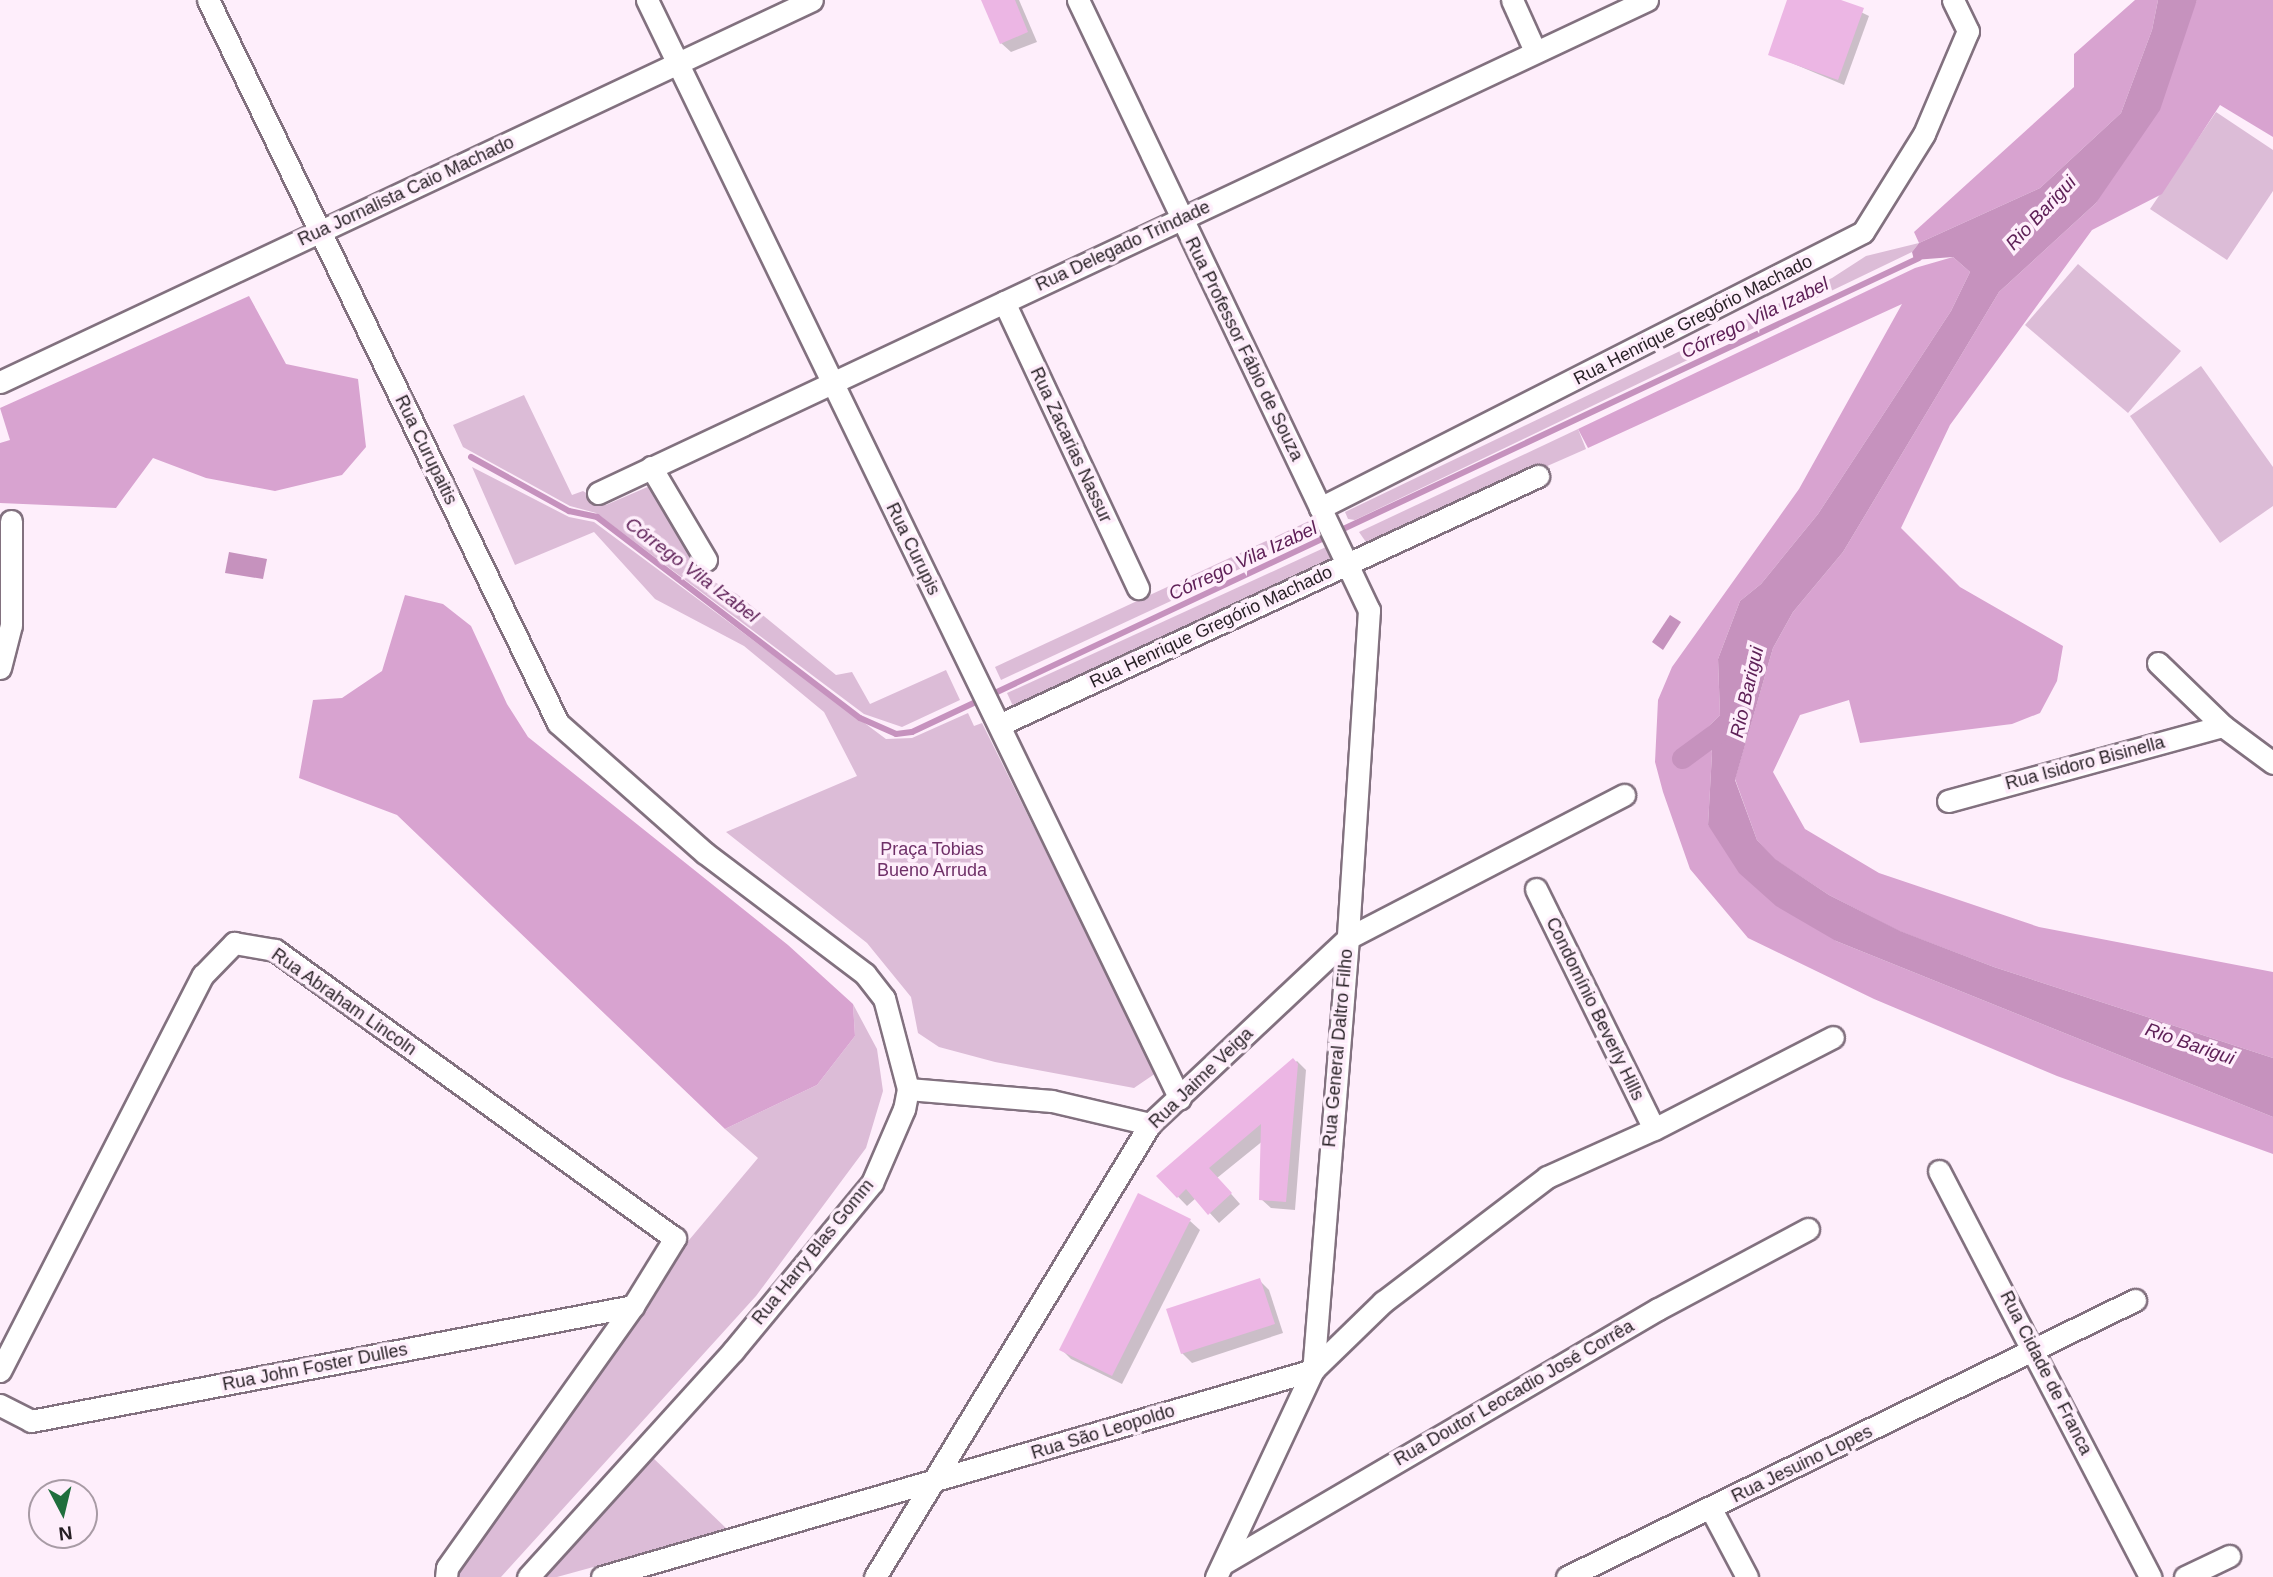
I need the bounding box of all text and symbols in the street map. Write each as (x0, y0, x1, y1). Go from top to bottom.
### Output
street label: Rua Jornalista Caio Machado (294, 131, 518, 251)
water label: Rio Barigui (2001, 171, 2081, 255)
street label: Rua Delegado Trindade (1032, 196, 1214, 296)
street label: Rua Professor Fábio de Souza (1180, 234, 1308, 464)
street label: Rua Henrique Gregório Machado (1570, 250, 1816, 390)
water label: Córrego Vila Izabel (1678, 272, 1832, 364)
street label: Rua Zacarias Nassur (1025, 364, 1117, 526)
street label: Rua Curupaitis (390, 392, 462, 508)
street label: Rua Curupis (881, 499, 945, 599)
water label: Córrego Vila Izabel (621, 512, 763, 628)
water label: Córrego Vila Izabel (1165, 517, 1321, 605)
street label: Rua Henrique Gregório Machado (1086, 561, 1336, 693)
water label: Rio Barigui (1725, 644, 1769, 740)
street label: Rua Isidoro Bisinella (2003, 731, 2167, 795)
park label: Praça Tobias Bueno Arruda (876, 839, 988, 882)
street label: Condomínio Beverly Hills (1541, 914, 1649, 1104)
street label: Rua Abraham Lincoln (267, 944, 421, 1060)
street label: Rua General Daltro Filho (1319, 948, 1357, 1148)
water label: Rio Barigui (2142, 1018, 2238, 1070)
street label: Rua Jaime Veiga (1145, 1023, 1257, 1133)
street label: Rua Harry Blas Gomm (748, 1175, 878, 1329)
street label: Rua Cidade de Franca (1995, 1287, 2097, 1459)
street label: Rua Doutor Leocadio José Corrêa (1390, 1315, 1638, 1471)
street label: Rua John Foster Dulles (221, 1338, 409, 1396)
street label: Rua São Leopoldo (1029, 1400, 1177, 1464)
street label: Rua Jesuino Lopes (1728, 1421, 1876, 1507)
north arrow (28, 1479, 98, 1549)
text: N (57, 1522, 73, 1545)

